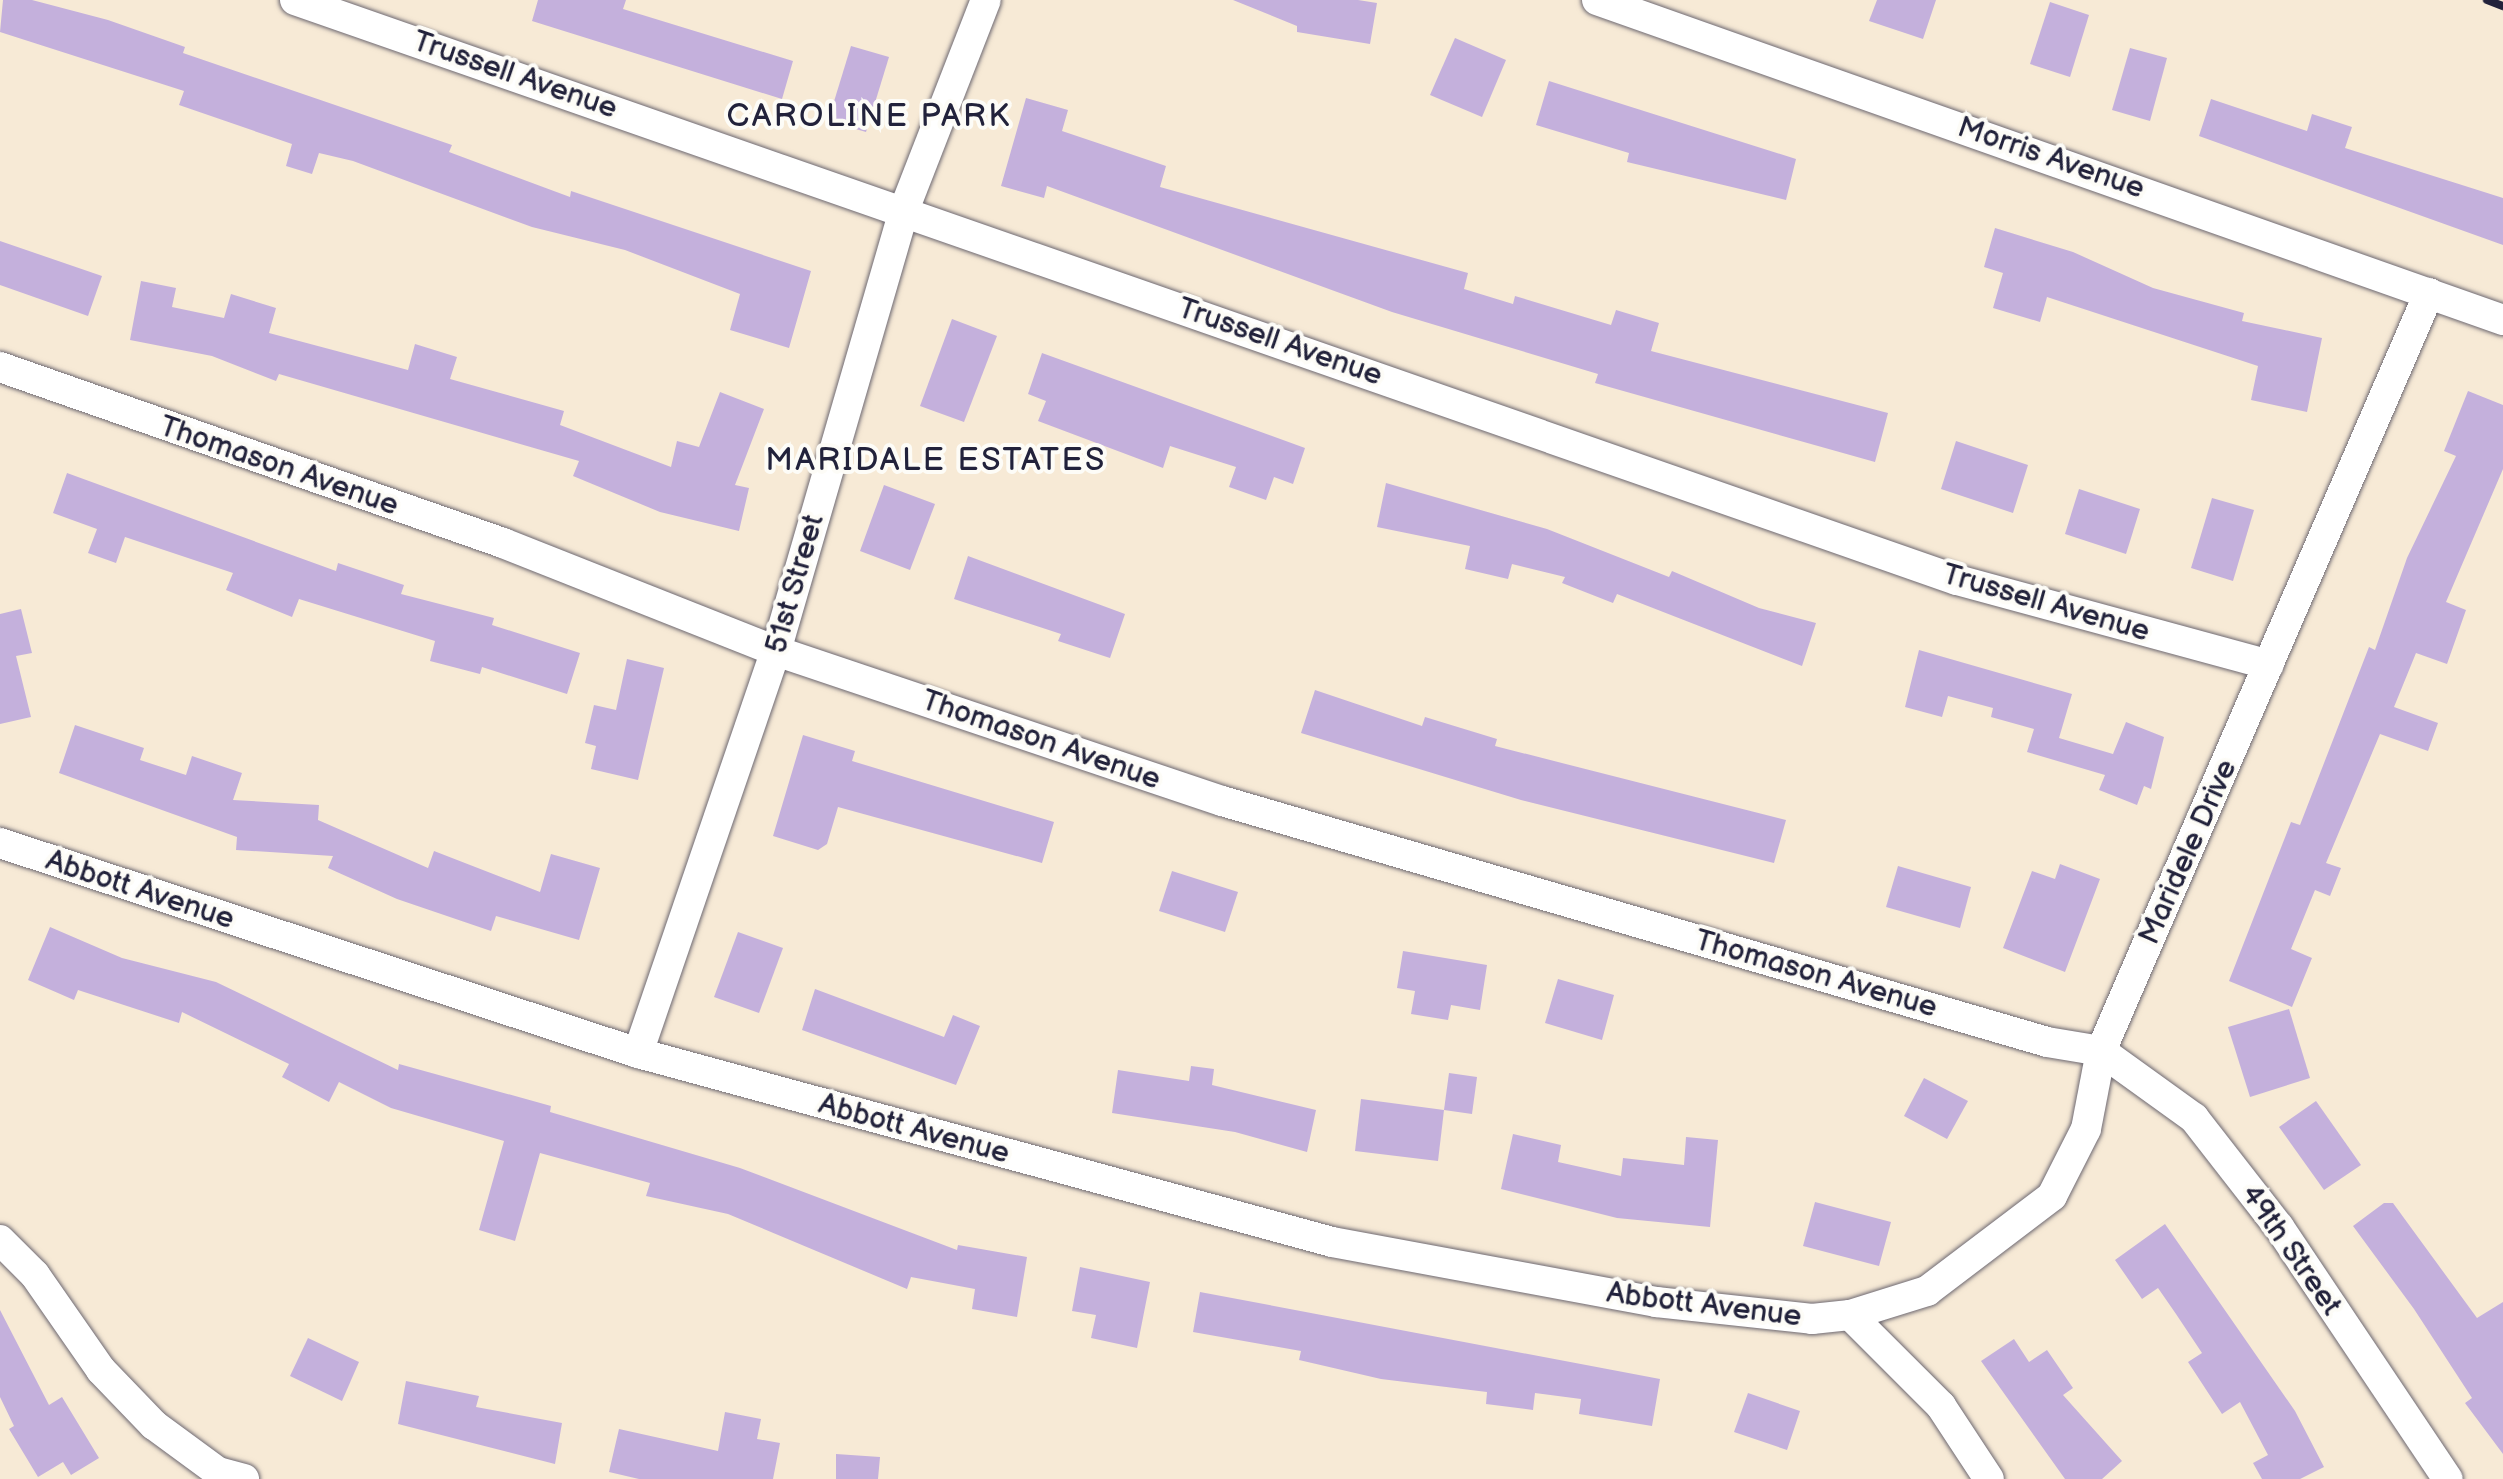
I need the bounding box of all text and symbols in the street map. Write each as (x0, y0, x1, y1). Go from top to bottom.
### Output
street label: Trussell Avenue (408, 23, 622, 127)
district label: CAROLINE PARK (727, 98, 1011, 136)
street label: Morris Avenue (1953, 109, 2149, 207)
street label: Trussell Avenue (1173, 290, 1387, 394)
street label: Thomason Avenue (155, 408, 403, 524)
district label: MARIDALE ESTATES (765, 442, 1107, 480)
street label: 51st Street (758, 510, 832, 658)
street label: Trussell Avenue (1938, 556, 2154, 650)
street label: Thomason Avenue (917, 682, 1165, 798)
street label: Maridele Drive (2131, 754, 2245, 950)
street label: Abbott Avenue (41, 843, 239, 937)
street label: Thomason Avenue (1691, 922, 1941, 1026)
street label: Abbott Avenue (815, 1086, 1013, 1172)
street label: 49th Street (2233, 1177, 2349, 1323)
street label: Abbott Avenue (1605, 1275, 1803, 1335)

